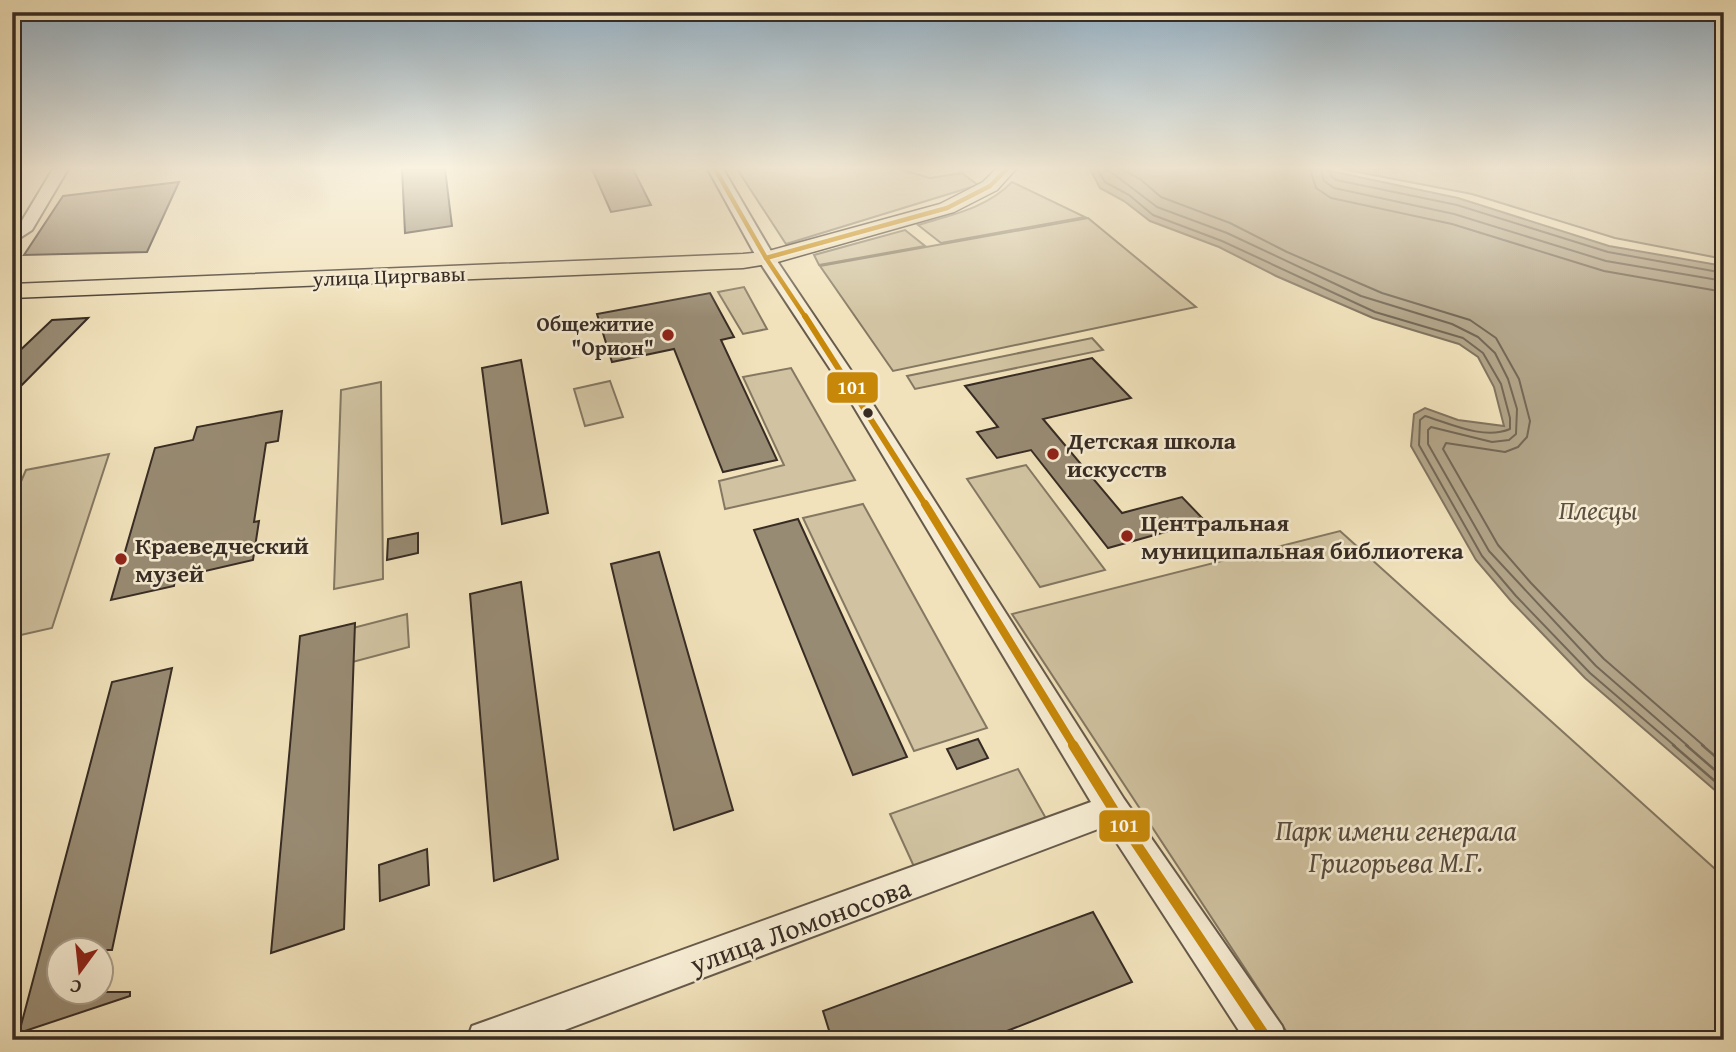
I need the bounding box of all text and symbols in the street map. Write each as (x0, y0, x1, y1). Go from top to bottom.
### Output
street label: улица Циргвавы (311, 258, 466, 294)
place label: Общежитие "Орион" (537, 308, 654, 363)
marker: Общежитие "Орион" (660, 327, 676, 343)
line badge: 101 (826, 371, 879, 404)
text: 101 (837, 373, 867, 401)
unlabelled marker (861, 406, 875, 420)
place label: Детская школа искусств (1066, 423, 1237, 486)
marker: Детская школа искусств (1045, 446, 1061, 462)
water label: Плесцы (1559, 490, 1637, 529)
place label: Центральная муниципальная библиотека (1141, 505, 1464, 568)
place label: Краеведческий музей (135, 528, 309, 591)
marker: Центральная муниципальная библиотека (1119, 528, 1135, 544)
marker: Краеведческий музей (113, 551, 129, 567)
line badge: 101 (1098, 809, 1151, 843)
park label: Парк имени генерала Григорьева М.Г. (1275, 809, 1517, 882)
text: 101 (1109, 811, 1139, 839)
street label: улица Ломоносова (683, 866, 917, 984)
north arrow (46, 936, 116, 1006)
text: С (67, 972, 84, 1002)

